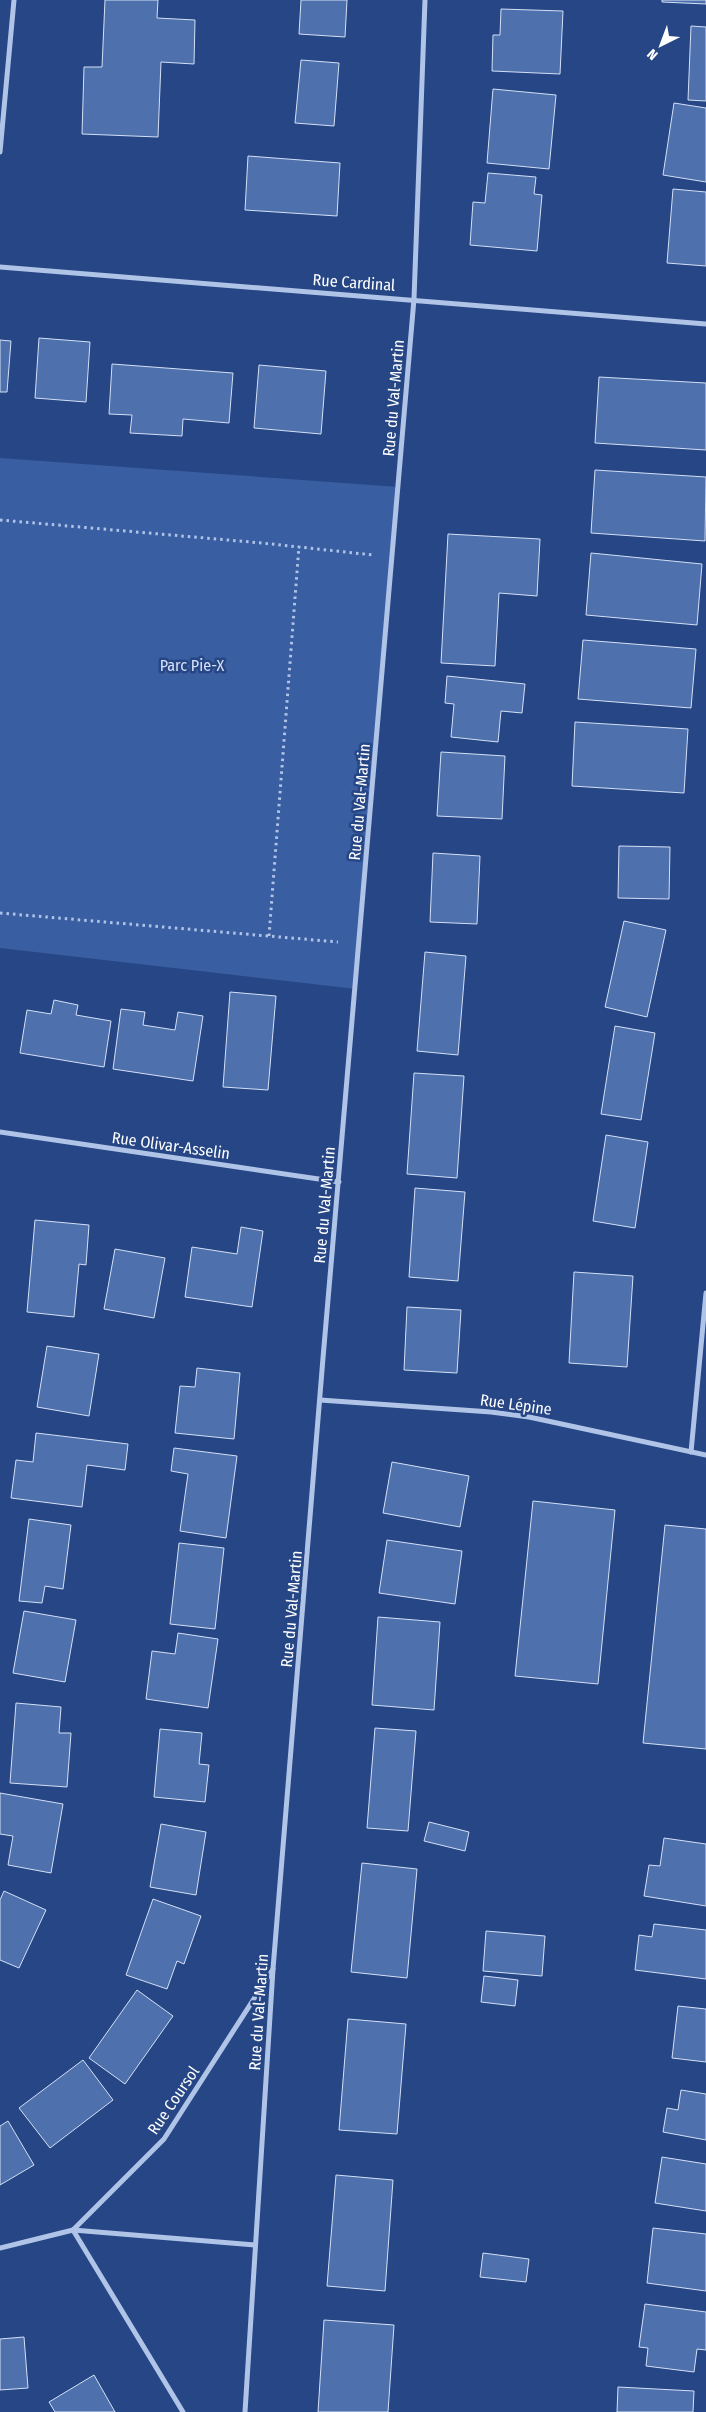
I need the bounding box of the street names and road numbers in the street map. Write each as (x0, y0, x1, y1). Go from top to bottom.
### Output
street label: Rue Cardinal (312, 270, 396, 295)
street label: Rue du Val-Martin (379, 339, 408, 457)
street label: Rue du Val-Martin (345, 743, 374, 861)
street label: Rue Olivar-Asselin (111, 1128, 231, 1163)
street label: Rue du Val-Martin (310, 1146, 339, 1264)
street label: Rue Lépine (479, 1390, 553, 1419)
street label: Rue du Val-Martin (277, 1550, 306, 1668)
street label: Rue du Val-Martin (245, 1953, 272, 2071)
street label: Rue Coursol (144, 2063, 203, 2138)

